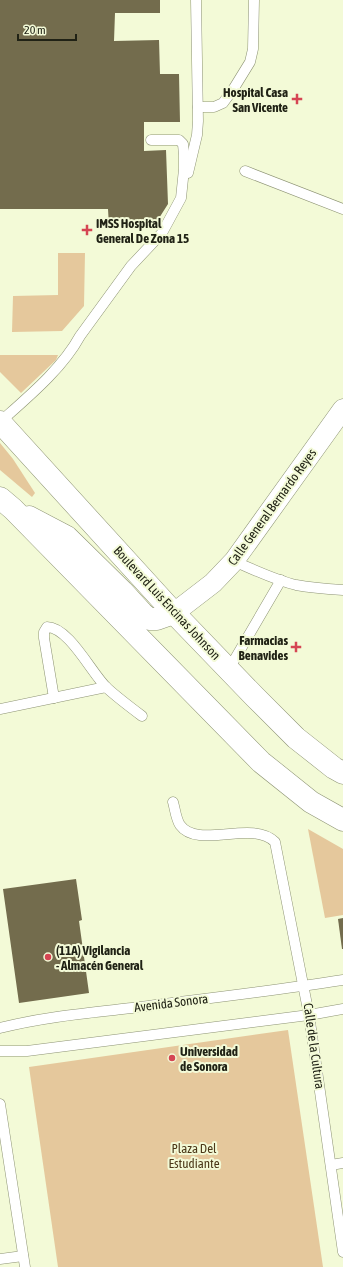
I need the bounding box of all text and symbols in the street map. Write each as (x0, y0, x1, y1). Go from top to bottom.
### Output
scale bar (18, 16, 76, 42)
text: 20 m (24, 23, 46, 37)
place label: Hospital Casa San Vicente (223, 85, 288, 115)
marker: Hospital Casa San Vicente (291, 93, 303, 105)
place label: IMSS Hospital General De Zona 15 (96, 216, 189, 246)
marker: IMSS Hospital General De Zona 15 (81, 224, 93, 236)
street label: Calle General Bernardo Reyes (225, 446, 320, 568)
street label: Boulevard Luis Encinas Johnson (110, 543, 224, 663)
place label: Farmacias Benavides (239, 633, 288, 663)
marker: Farmacias Benavides (291, 642, 301, 652)
place label: (11A) Vigilancia - Almacén General (56, 943, 144, 973)
marker: (11A) Vigilancia - Almacén General (43, 952, 53, 962)
street label: Avenida Sonora (133, 991, 209, 1015)
street label: Calle de la Cultura (301, 1002, 327, 1090)
place label: Universidad de Sonora (180, 1044, 238, 1074)
marker: Universidad de Sonora (167, 1053, 177, 1063)
park label: Plaza Del Estudiante (168, 1141, 220, 1171)

